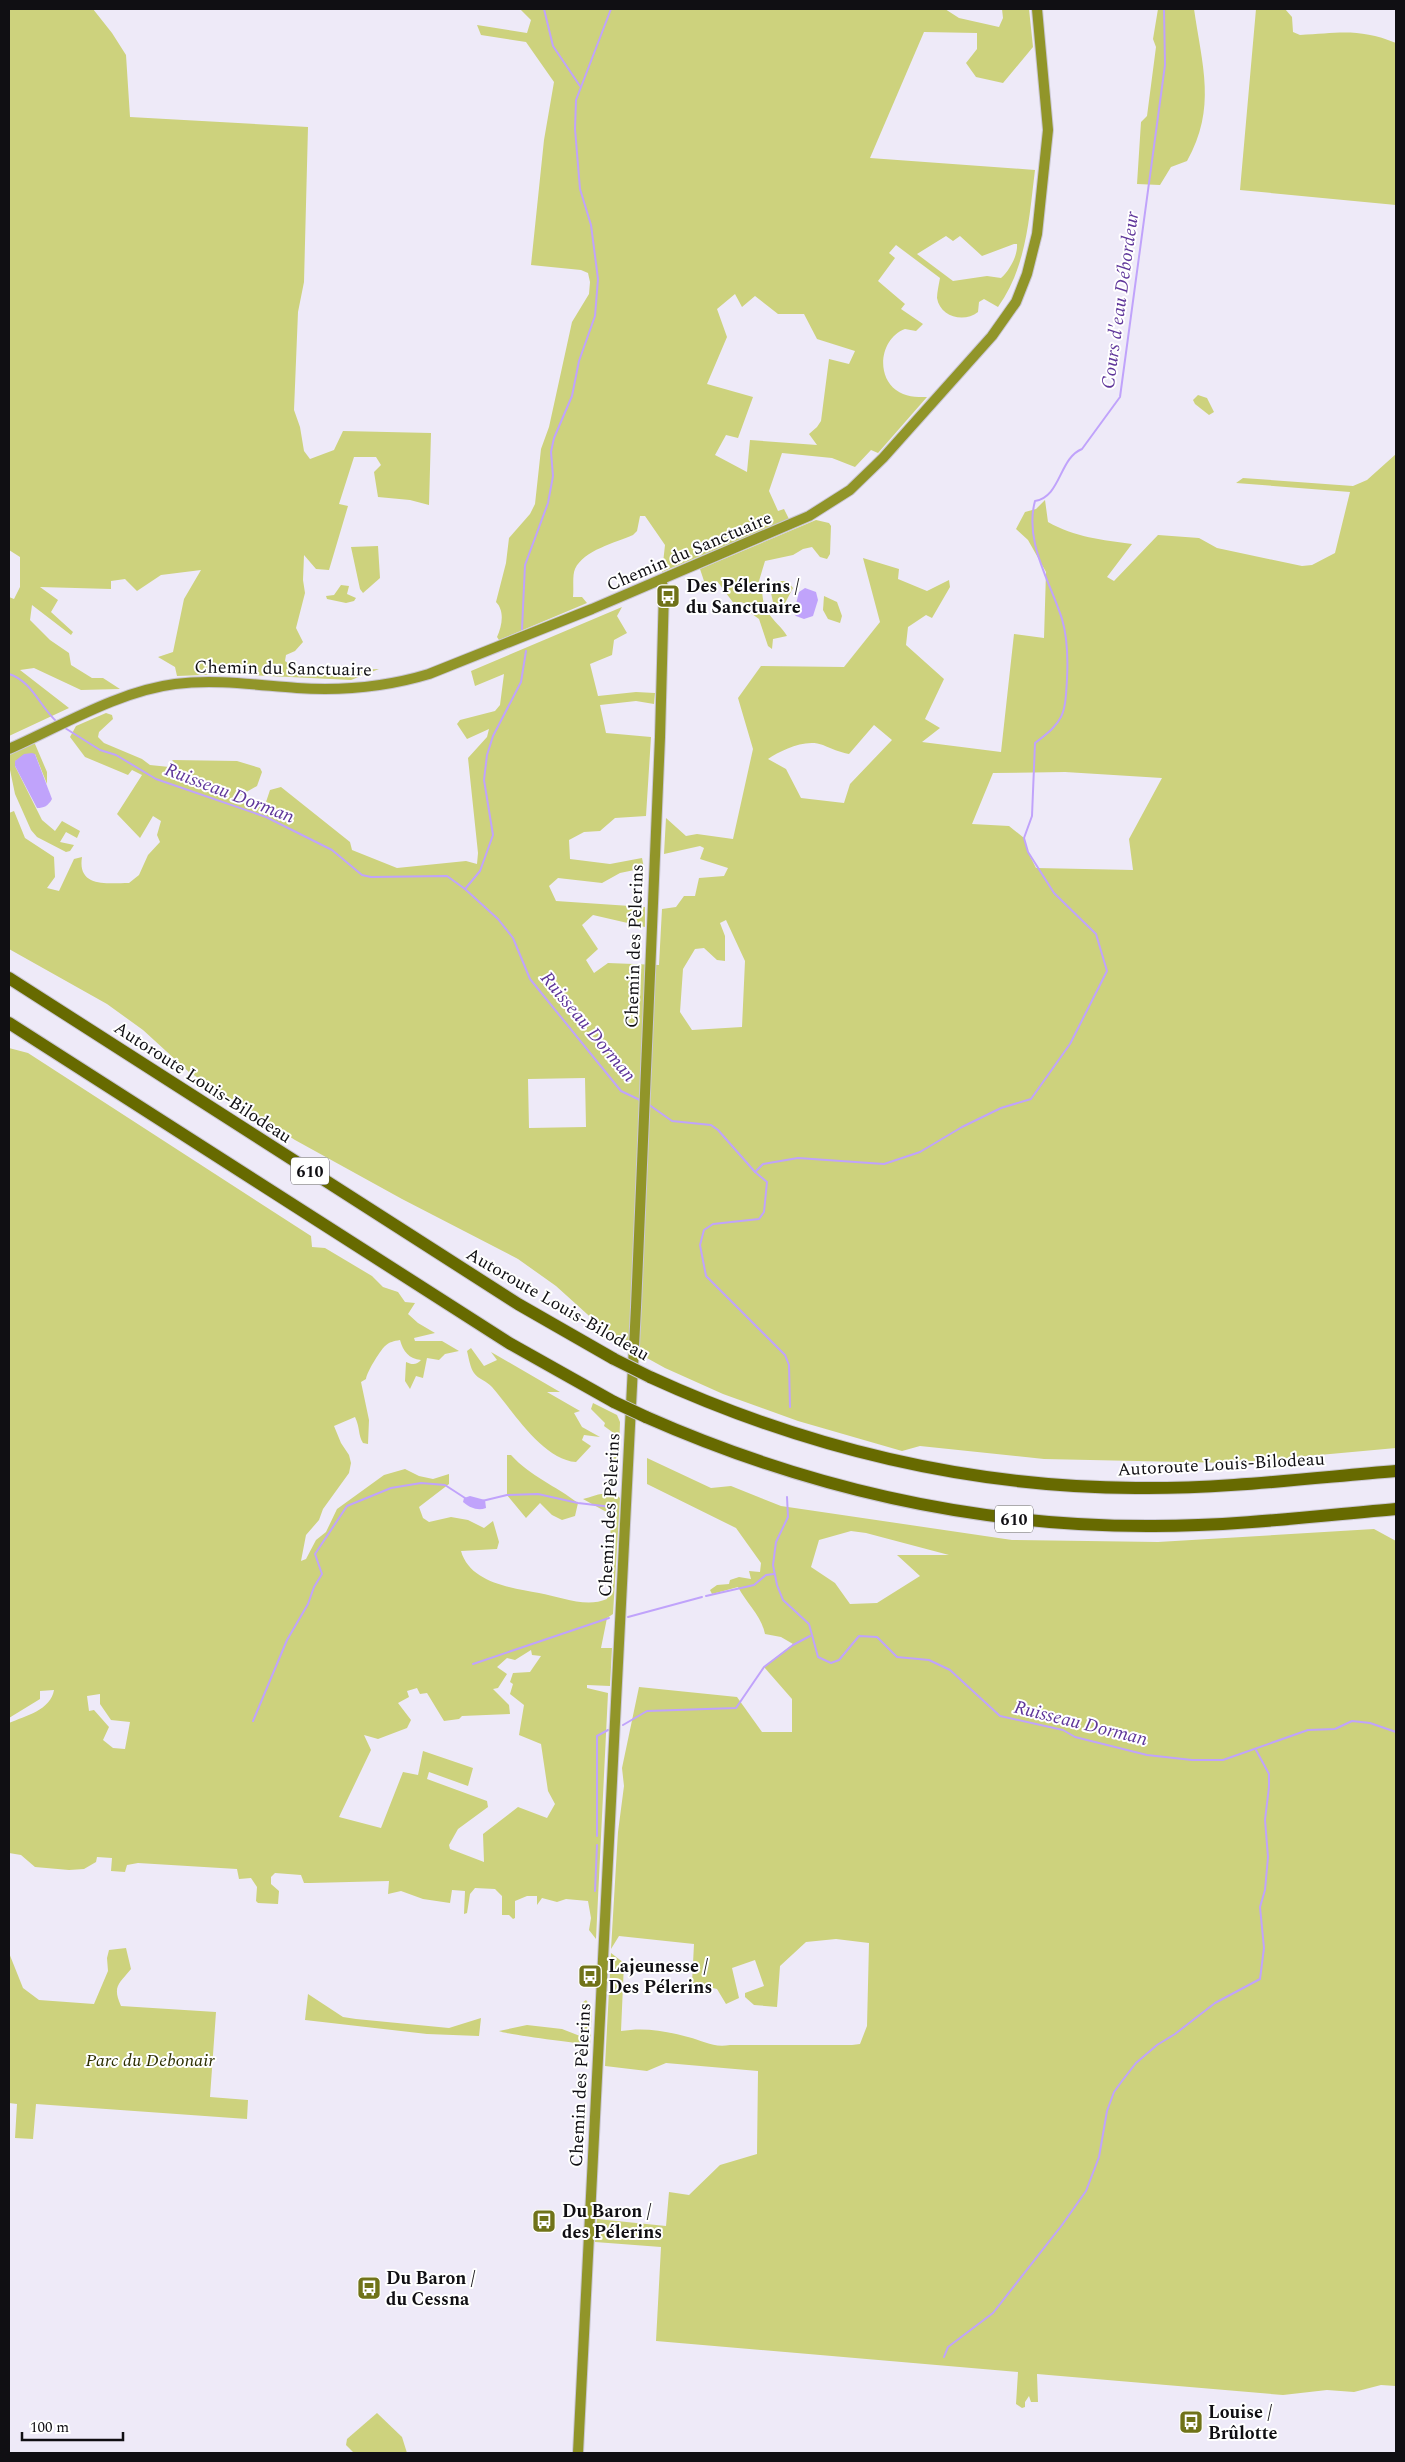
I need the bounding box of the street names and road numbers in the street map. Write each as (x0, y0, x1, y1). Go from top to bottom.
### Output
street label: Chemin du Sanctuaire (602, 504, 776, 599)
street label: Chemin du Sanctuaire (194, 653, 372, 684)
street label: Chemin des Pèlerins (618, 864, 651, 1029)
street label: Autoroute Louis-Bilodeau (108, 1015, 297, 1150)
road number: 610 (291, 1158, 329, 1184)
street label: Autoroute Louis-Bilodeau (461, 1241, 654, 1368)
street label: Chemin des Pèlerins (592, 1432, 627, 1598)
street label: Autoroute Louis-Bilodeau (1117, 1446, 1325, 1483)
road number: 610 (995, 1506, 1033, 1532)
street label: Chemin des Pèlerins (563, 2002, 598, 2168)

